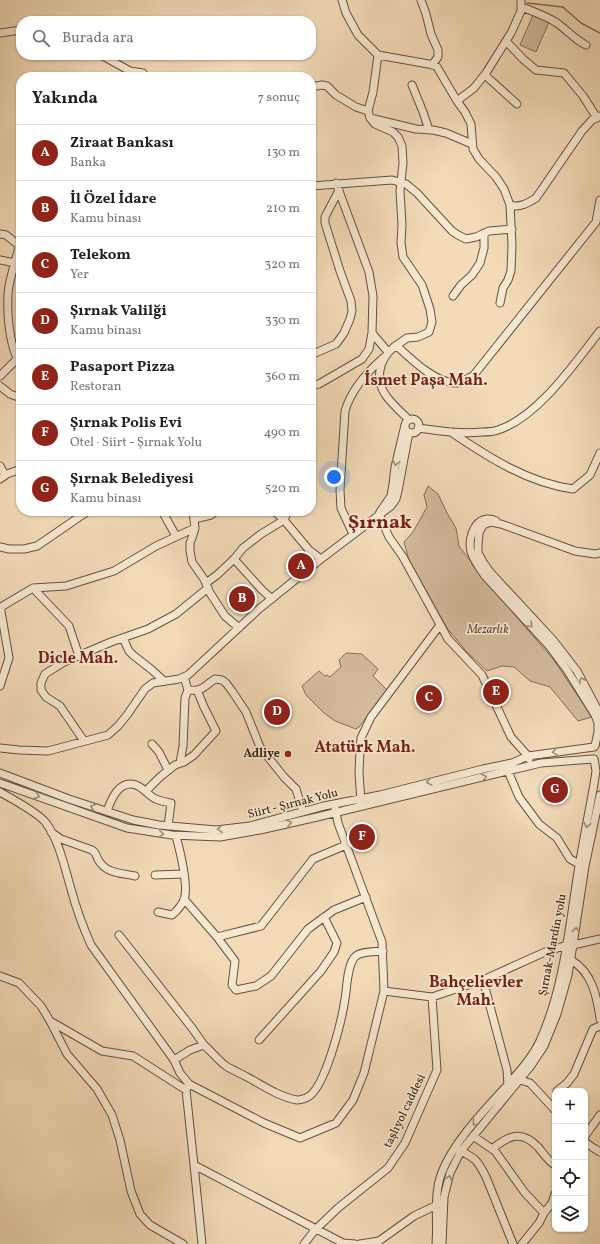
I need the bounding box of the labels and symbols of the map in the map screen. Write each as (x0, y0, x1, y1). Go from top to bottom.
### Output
district label: İsmet Paşa Mah. (364, 370, 488, 392)
one-way arrow (392, 460, 401, 466)
your location (324, 467, 344, 487)
district label: Şırnak (348, 509, 412, 537)
pin: A (288, 551, 314, 581)
pin: B (229, 584, 255, 614)
one-way arrow (525, 620, 533, 628)
park label: Mezarlık (466, 622, 509, 638)
district label: Dicle Mah. (38, 648, 118, 670)
pin: E (483, 677, 509, 707)
one-way arrow (579, 677, 587, 684)
pin: C (416, 683, 442, 713)
pin: D (264, 697, 290, 727)
district label: Atatürk Mah. (315, 737, 415, 759)
place label: Adliye (243, 746, 280, 762)
one-way arrow (552, 747, 558, 756)
marker: Adliye (283, 749, 293, 759)
one-way arrow (481, 773, 487, 781)
pin: G (542, 775, 568, 805)
one-way arrow (426, 778, 432, 786)
street label: Siirt - Şırnak Yolu (246, 785, 340, 823)
one-way arrow (33, 791, 40, 800)
one-way arrow (90, 803, 97, 812)
one-way arrow (286, 820, 293, 828)
pin: F (349, 822, 375, 852)
one-way arrow (583, 822, 591, 828)
one-way arrow (217, 825, 223, 833)
one-way arrow (158, 829, 164, 837)
street label: Şırnak-Mardin yolu (535, 892, 571, 998)
one-way arrow (571, 927, 580, 933)
district label: Bahçelievler Mah. (429, 972, 524, 1012)
street label: taşlıyol caddesi (380, 1071, 430, 1151)
one-way arrow (473, 1118, 480, 1126)
one-way arrow (444, 1174, 453, 1181)

